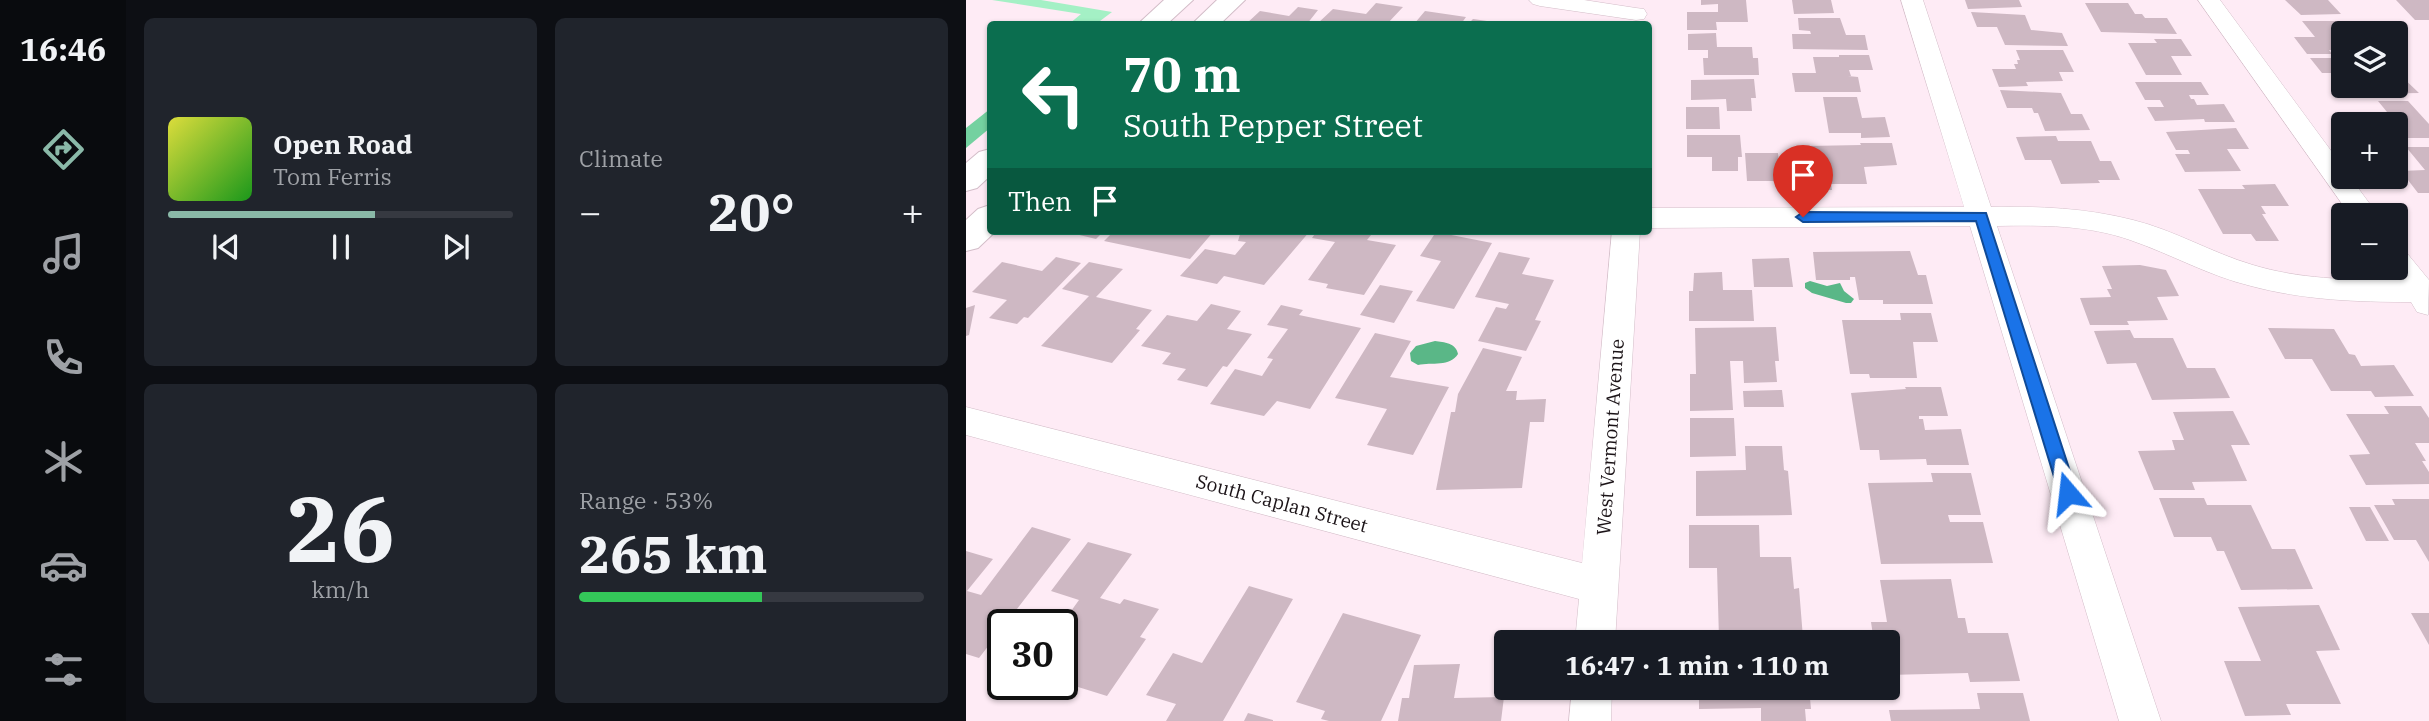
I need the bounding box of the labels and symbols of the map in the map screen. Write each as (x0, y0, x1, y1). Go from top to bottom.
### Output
pin (1773, 145, 1833, 217)
street label: West Vermont Avenue (1591, 338, 1629, 536)
position arrow (2031, 456, 2105, 530)
street label: South Caplan Street (1194, 469, 1371, 538)
speed limit sign: 30 (987, 609, 1078, 700)

